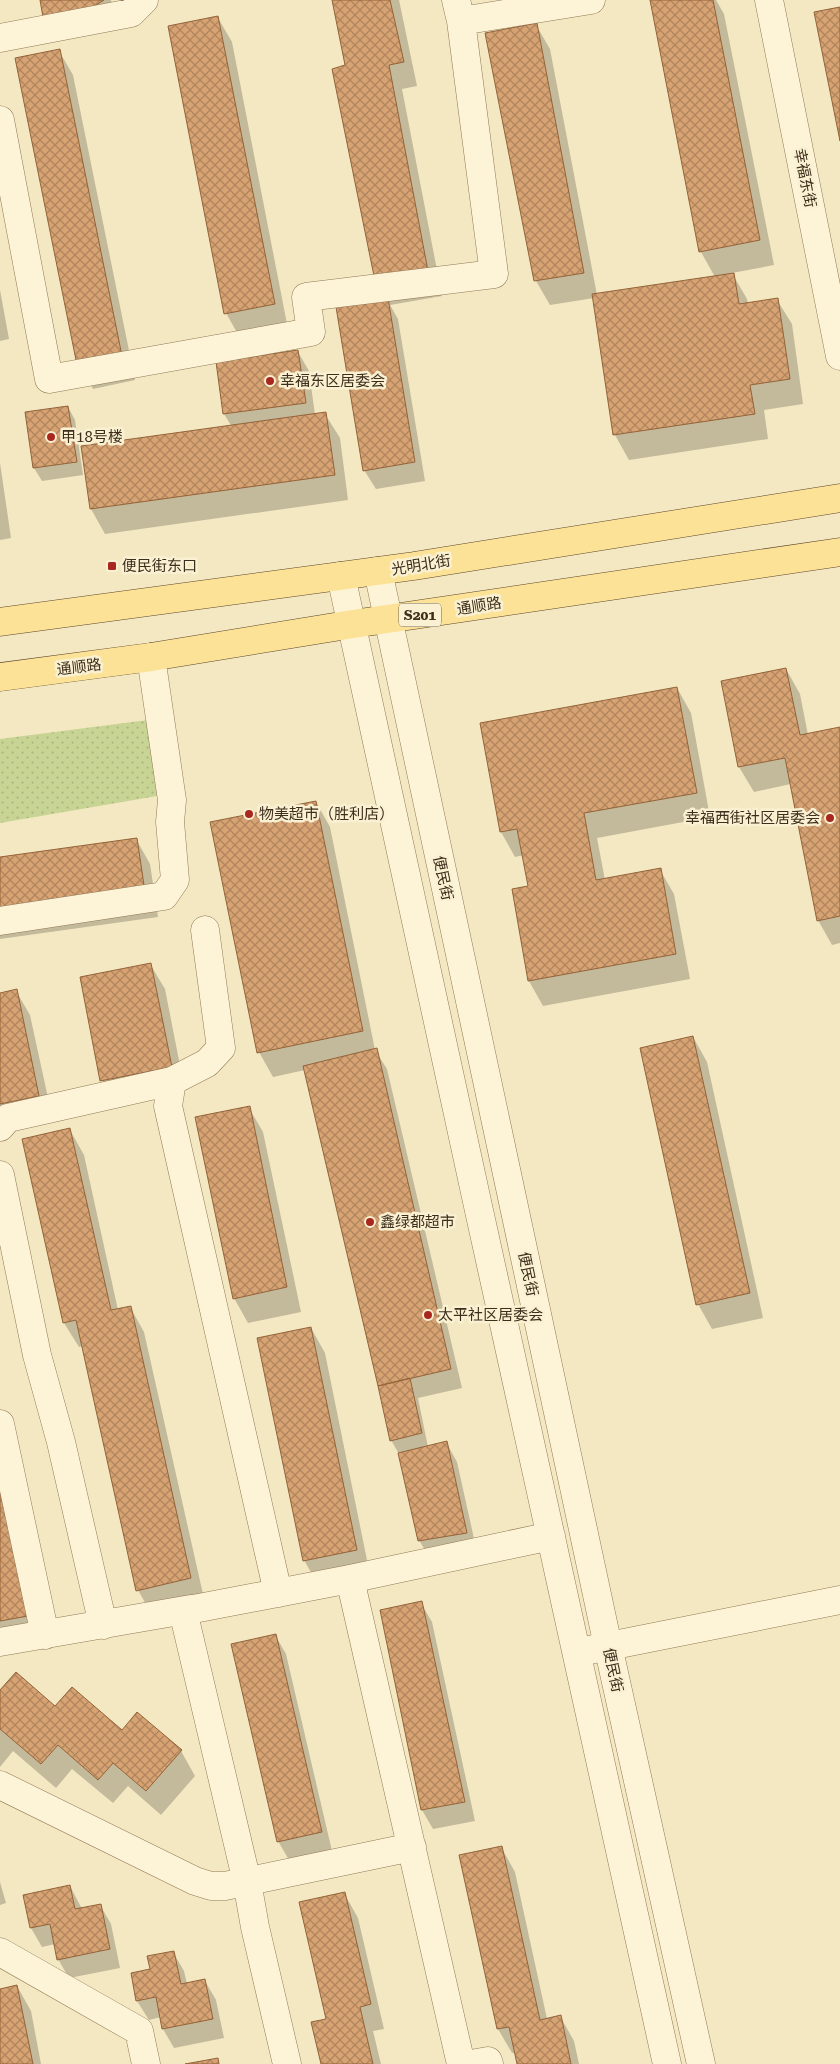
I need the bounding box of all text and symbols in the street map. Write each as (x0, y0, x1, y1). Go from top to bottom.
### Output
street label: 幸福东街 (790, 147, 820, 209)
place label: 幸福东区居委会 (280, 372, 385, 390)
marker: 幸福东区居委会 (264, 375, 276, 387)
place label: 甲18号楼 (61, 428, 123, 446)
marker: 甲18号楼 (45, 431, 57, 443)
street label: 光明北街 (390, 551, 452, 579)
place label: 便民街东口 (122, 557, 197, 575)
marker: 便民街东口 (106, 560, 118, 572)
street label: 通顺路 (455, 594, 503, 618)
road number: S201 (399, 604, 441, 626)
street label: 通顺路 (56, 655, 102, 679)
place label: 物美超市（胜利店） (259, 805, 394, 823)
marker: 物美超市（胜利店） (243, 808, 255, 820)
place label: 幸福西街社区居委会 (685, 809, 820, 827)
marker: 幸福西街社区居委会 (824, 812, 836, 824)
street label: 便民街 (430, 854, 456, 902)
place label: 鑫绿都超市 (380, 1213, 455, 1231)
marker: 鑫绿都超市 (364, 1216, 376, 1228)
street label: 便民街 (515, 1250, 541, 1298)
place label: 太平社区居委会 (438, 1306, 543, 1324)
marker: 太平社区居委会 (422, 1309, 434, 1321)
street label: 便民街 (600, 1646, 626, 1694)

